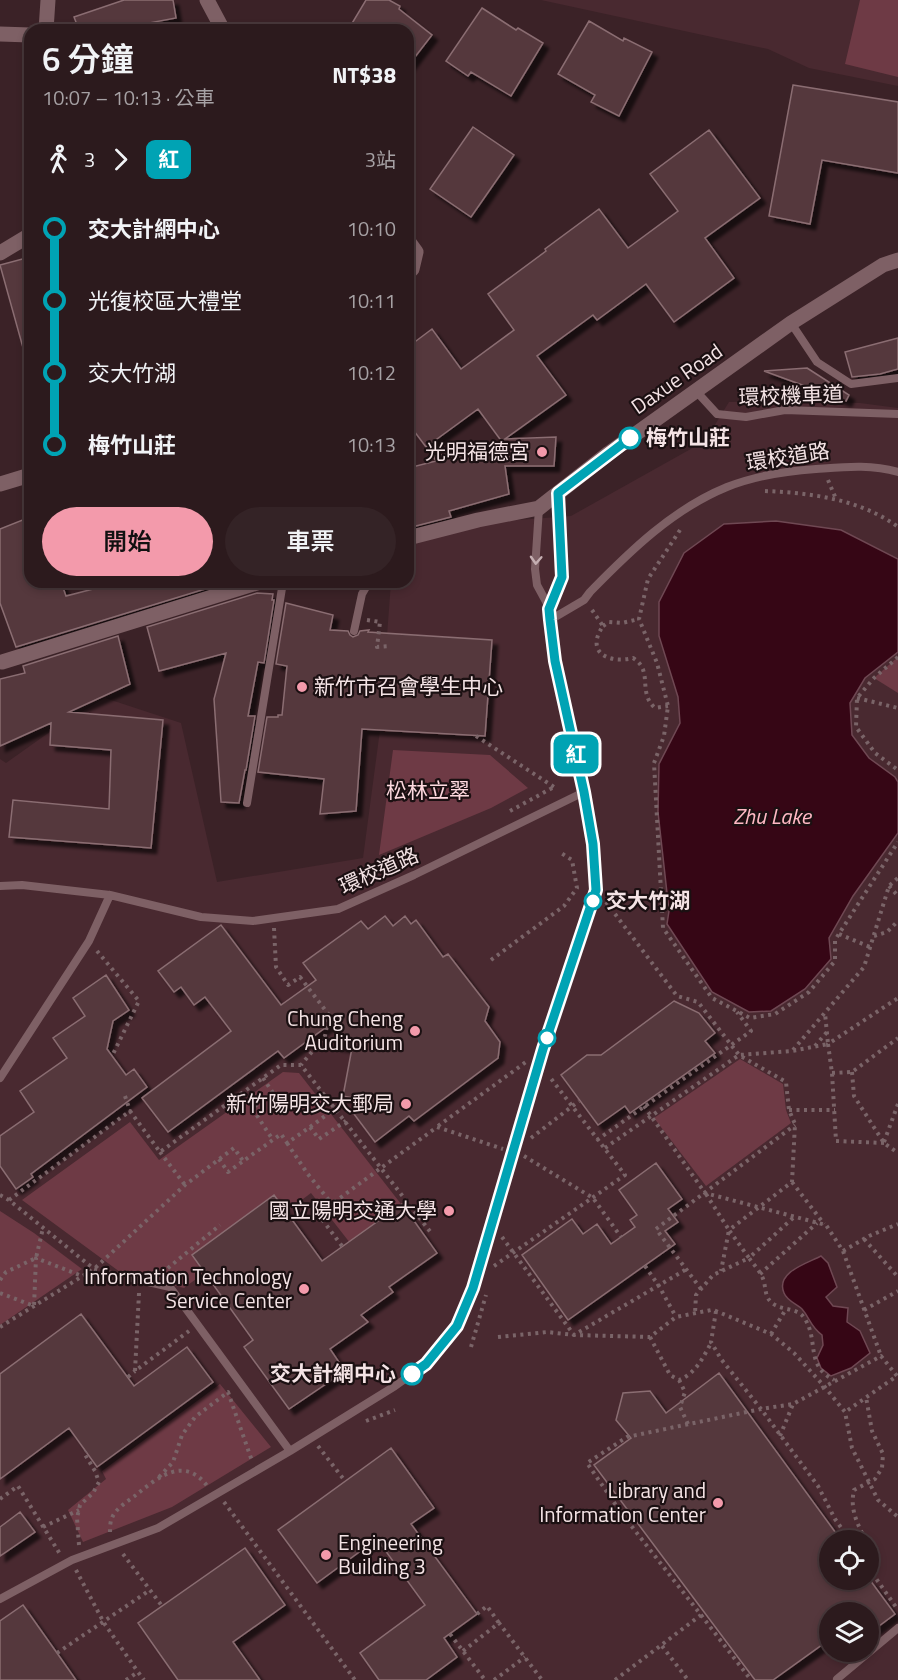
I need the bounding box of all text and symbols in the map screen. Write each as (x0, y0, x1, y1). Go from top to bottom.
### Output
text: 6 分鐘 (42, 34, 134, 84)
text: NT$38 (332, 58, 396, 92)
text: 10:07 – 10:13 · 公車 (42, 82, 215, 113)
icon: walk (42, 143, 75, 176)
icon: forward (104, 143, 137, 176)
text: 紅 (158, 143, 179, 175)
text: 3 (84, 144, 95, 175)
text: 3站 (365, 144, 396, 175)
text: 交大計網中心 (88, 212, 220, 246)
text: 10:10 (347, 213, 396, 244)
text: 光復校區大禮堂 (88, 284, 242, 318)
text: 10:11 (347, 285, 396, 316)
street label: Daxue Road (624, 335, 729, 422)
text: 交大竹湖 (88, 356, 176, 390)
text: 10:12 (347, 357, 396, 388)
street label: 環校機車道 (738, 377, 844, 413)
place label: 梅竹山莊 (646, 421, 730, 453)
marker: 梅竹山莊 (619, 427, 641, 449)
text: 梅竹山莊 (88, 428, 176, 462)
text: 10:13 (347, 429, 396, 460)
street label: 環校道路 (744, 434, 832, 478)
place label: 光明福德宮 (425, 435, 530, 467)
marker: 光明福德宮 (535, 445, 549, 459)
button: 開始 (42, 507, 213, 576)
button: 車票 (225, 507, 396, 576)
one-way arrow (529, 556, 542, 565)
place label: 新竹市召會學生中心 (314, 670, 503, 702)
marker: 新竹市召會學生中心 (295, 680, 309, 694)
line badge: 紅 (556, 734, 596, 774)
text: 紅 (566, 738, 587, 770)
park label: 松林立翠 (386, 774, 470, 806)
water label: Zhu Lake (733, 799, 813, 833)
street label: 環校道路 (334, 838, 423, 902)
place label: 交大竹湖 (606, 884, 690, 916)
marker: 交大竹湖 (584, 892, 602, 910)
place label: Chung Cheng Auditorium (287, 1002, 403, 1058)
marker: Chung Cheng Auditorium (408, 1024, 422, 1038)
unlabelled marker (538, 1029, 556, 1047)
place label: 新竹陽明交大郵局 (226, 1087, 394, 1119)
marker: 新竹陽明交大郵局 (399, 1097, 413, 1111)
place label: 國立陽明交通大學 (269, 1194, 437, 1226)
marker: 國立陽明交通大學 (442, 1204, 456, 1218)
place label: Information Technology Service Center (84, 1260, 292, 1316)
marker: Information Technology Service Center (297, 1282, 311, 1296)
place label: 交大計網中心 (270, 1357, 396, 1389)
marker: 交大計網中心 (401, 1363, 423, 1385)
place label: Library and Information Center (539, 1474, 706, 1530)
marker: Library and Information Center (711, 1496, 725, 1510)
place label: Engineering Building 3 (338, 1526, 443, 1582)
map controls (819, 1530, 879, 1662)
button: locate (819, 1530, 879, 1590)
marker: Engineering Building 3 (319, 1548, 333, 1562)
button: layers (819, 1602, 879, 1662)

